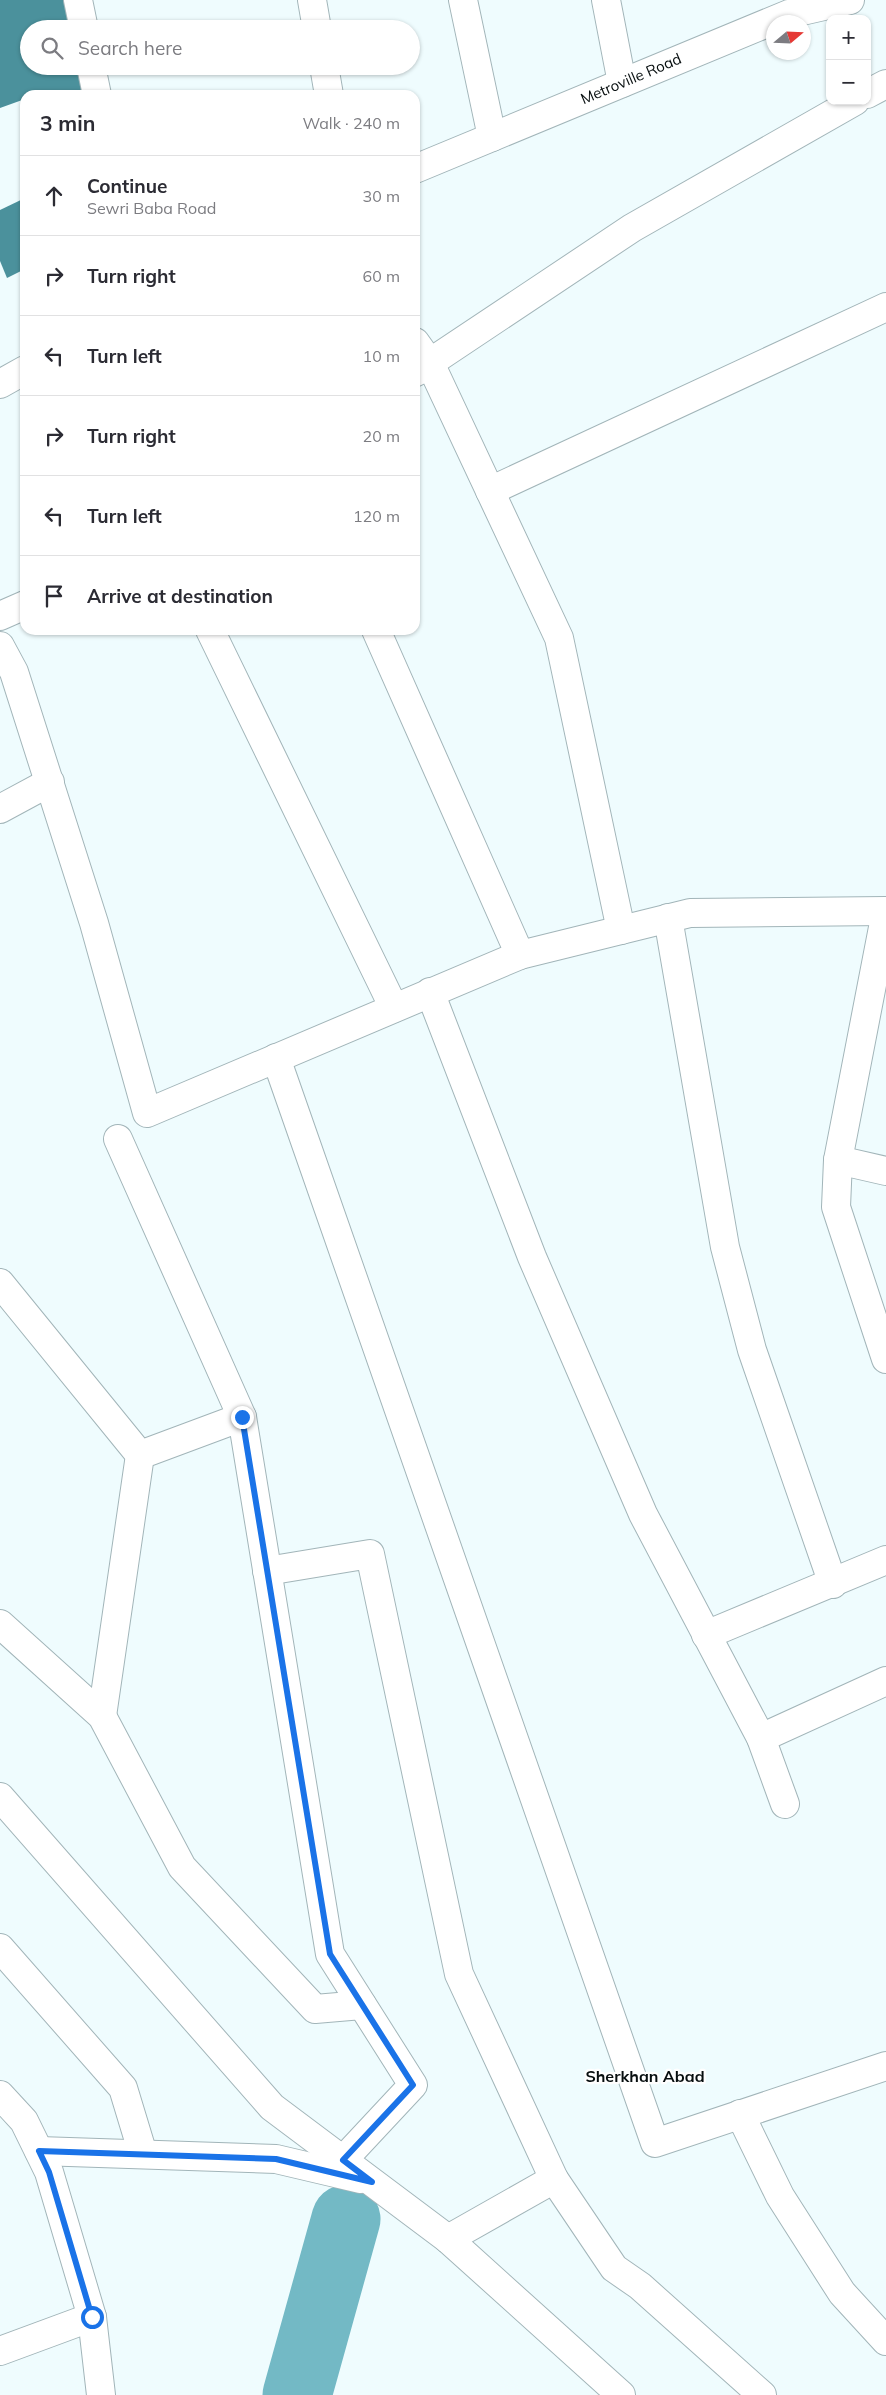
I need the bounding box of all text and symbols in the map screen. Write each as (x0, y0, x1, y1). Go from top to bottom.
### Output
north arrow (766, 15, 811, 60)
map controls (826, 15, 871, 105)
button: + (826, 15, 871, 60)
search box (20, 20, 420, 75)
icon: search (38, 34, 66, 62)
text: Search here (78, 36, 182, 60)
street label: Metroville Road (578, 49, 684, 108)
button: − (826, 60, 871, 105)
text: 3 min (40, 110, 95, 136)
text: Walk · 240 m (302, 113, 400, 133)
text: Continue (87, 174, 167, 198)
icon: ahead (40, 182, 68, 210)
text: 30 m (363, 186, 400, 206)
text: Sewri Baba Road (87, 198, 216, 218)
icon: right (40, 262, 68, 290)
text: Turn right (87, 264, 176, 288)
text: 60 m (363, 266, 400, 286)
icon: left (40, 342, 68, 370)
text: Turn left (87, 344, 162, 368)
text: 10 m (363, 346, 400, 366)
icon: right (40, 422, 68, 450)
text: Turn right (87, 424, 176, 448)
text: 20 m (363, 426, 400, 446)
icon: left (40, 502, 68, 530)
text: Turn left (87, 504, 162, 528)
text: 120 m (353, 506, 400, 526)
icon: arrive (40, 582, 68, 610)
text: Arrive at destination (87, 584, 273, 608)
route end (231, 1406, 254, 1429)
district label: Sherkhan Abad (585, 2066, 705, 2086)
route start (81, 2306, 104, 2329)

